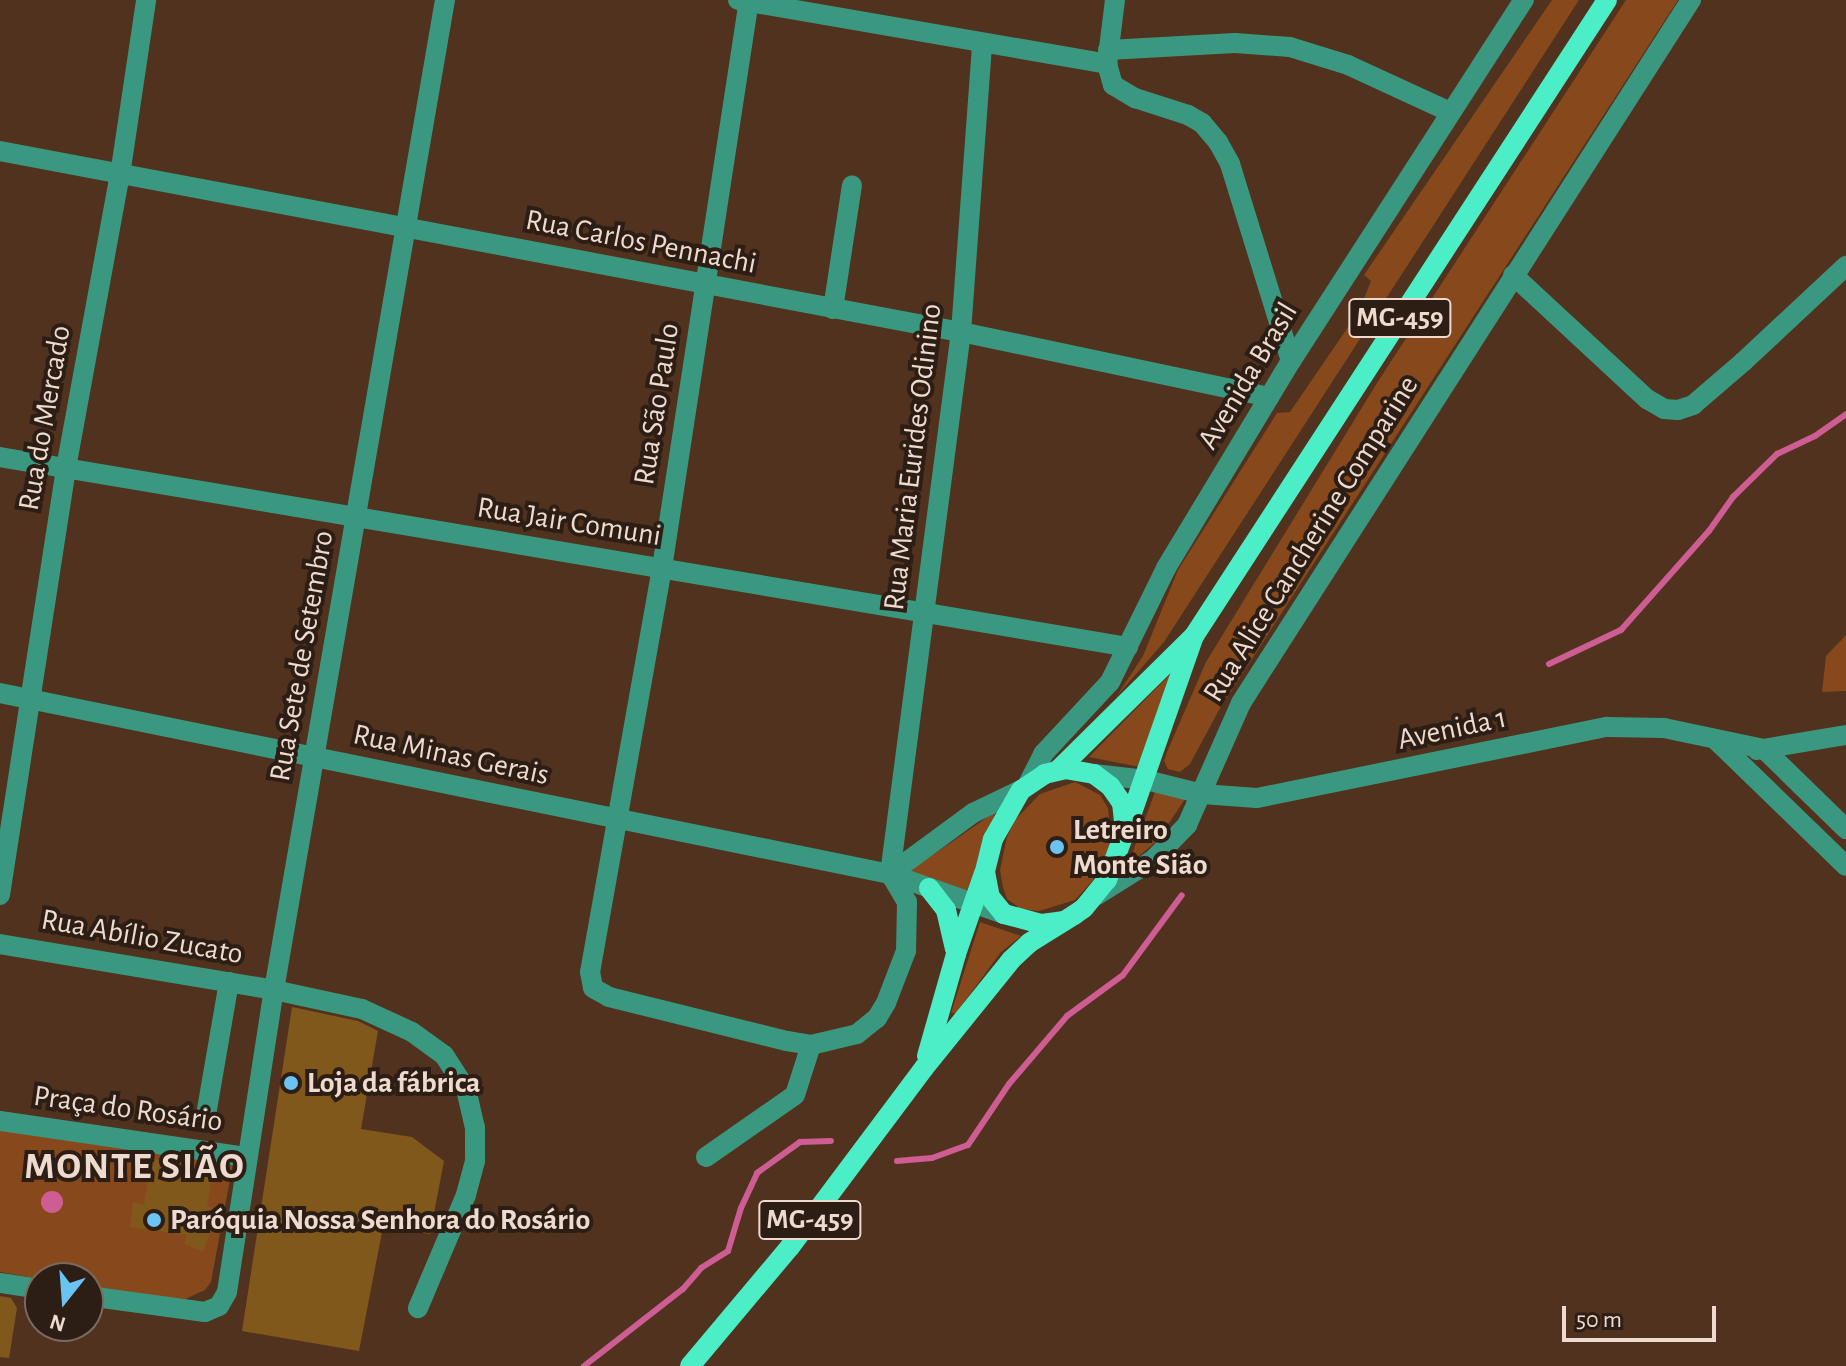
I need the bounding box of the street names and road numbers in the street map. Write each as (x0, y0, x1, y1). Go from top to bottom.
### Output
street label: Rua Carlos Pennachi (523, 202, 759, 282)
road number: MG-459 (1348, 294, 1452, 342)
street label: Avenida Brasil (1190, 296, 1306, 456)
street label: Rua Maria Eurides Odinino (876, 302, 950, 612)
street label: Rua São Paulo (626, 321, 688, 487)
street label: Rua do Mercado (11, 323, 79, 513)
street label: Rua Alice Cancherine Comparine (1196, 369, 1426, 709)
street label: Rua Jair Comuni (474, 490, 664, 554)
street label: Rua Sete de Setembro (262, 528, 342, 784)
street label: Avenida 1 (1394, 700, 1510, 758)
street label: Rua Minas Gerais (350, 717, 552, 793)
street label: Rua Abílio Zucato (38, 902, 246, 972)
street label: Praça do Rosário (31, 1078, 225, 1140)
road number: MG-459 (758, 1196, 862, 1244)

